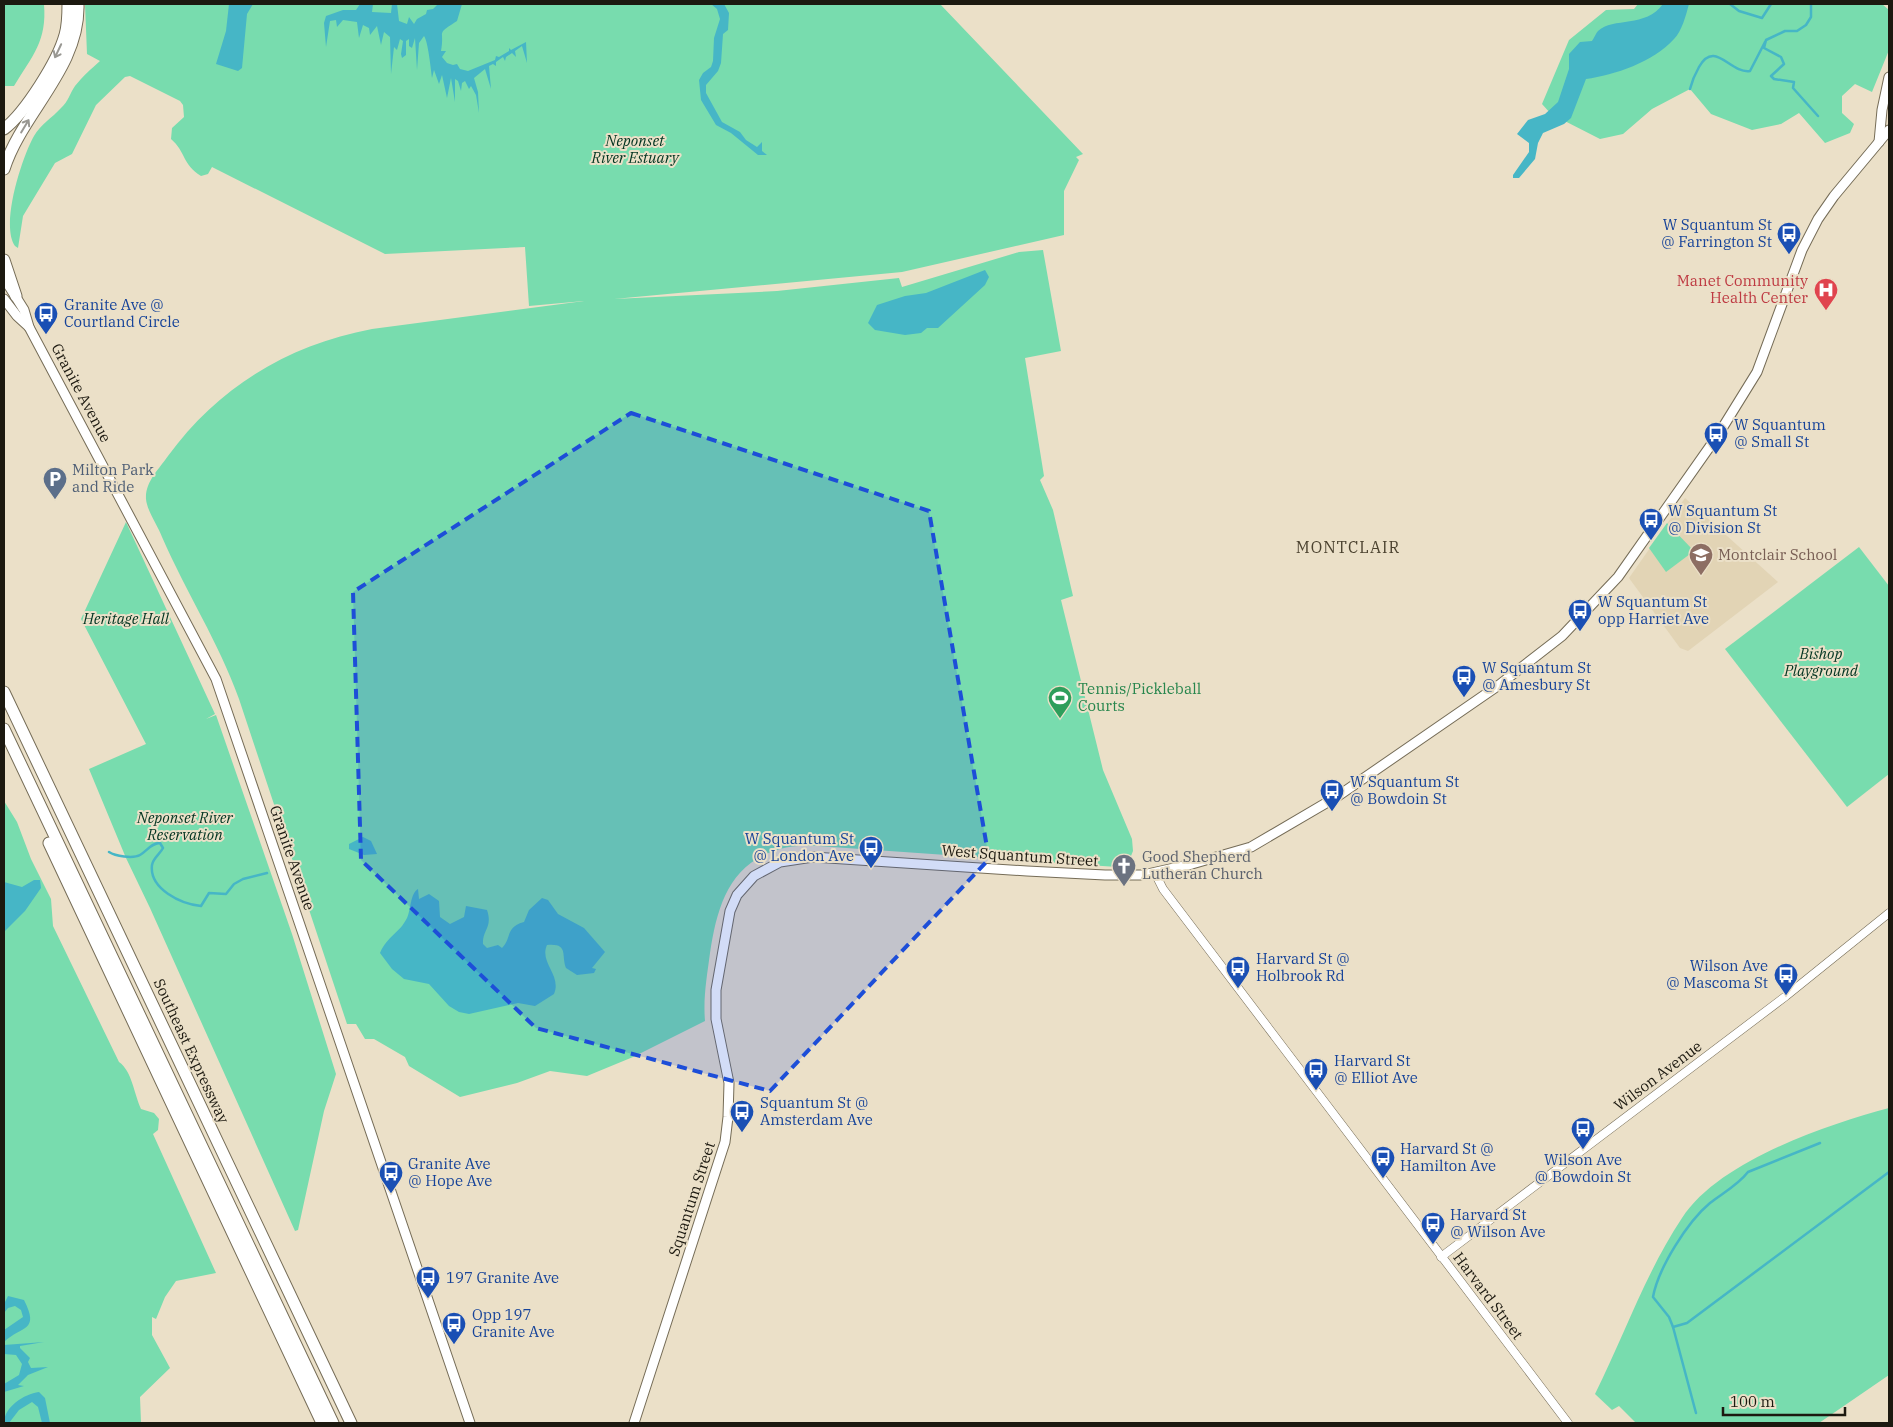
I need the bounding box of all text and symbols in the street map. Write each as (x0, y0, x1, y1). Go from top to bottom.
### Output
one-way arrow (53, 43, 63, 58)
one-way arrow (21, 119, 31, 133)
park label: Neponset River Estuary (591, 131, 680, 167)
place label: W Squantum St @ Farrington St (1661, 215, 1772, 251)
bus stop icon: W Squantum St @ Farrington St (1776, 221, 1802, 255)
place label: Manet Community Health Center (1677, 271, 1808, 307)
hospital icon: Manet Community Health Center (1813, 277, 1839, 311)
place label: Granite Ave @ Courtland Circle (64, 295, 180, 331)
bus stop icon: Granite Ave @ Courtland Circle (33, 301, 59, 335)
street label: Granite Avenue (47, 340, 116, 446)
place label: W Squantum @ Small St (1734, 415, 1826, 451)
bus stop icon: W Squantum @ Small St (1703, 421, 1729, 455)
place label: Milton Park and Ride (72, 460, 154, 496)
parking icon: Milton Park and Ride (42, 466, 68, 500)
place label: W Squantum St @ Division St (1668, 501, 1777, 537)
bus stop icon: W Squantum St @ Division St (1638, 507, 1664, 541)
district label: MONTCLAIR (1296, 537, 1400, 557)
school or university icon: Montclair School (1688, 542, 1714, 576)
place label: Montclair School (1718, 545, 1837, 564)
place label: W Squantum St opp Harriet Ave (1598, 592, 1709, 628)
bus stop icon: W Squantum St opp Harriet Ave (1567, 598, 1593, 632)
park label: Heritage Hall (82, 609, 170, 628)
park label: Bishop Playground (1783, 644, 1859, 680)
place label: W Squantum St @ Amesbury St (1482, 658, 1591, 694)
bus stop icon: W Squantum St @ Amesbury St (1451, 664, 1477, 698)
place label: Tennis/Pickleball Courts (1078, 679, 1201, 715)
sports icon: Tennis/Pickleball Courts (1047, 685, 1073, 719)
place label: W Squantum St @ Bowdoin St (1350, 772, 1459, 808)
bus stop icon: W Squantum St @ Bowdoin St (1319, 778, 1345, 812)
street label: Granite Avenue (266, 803, 319, 913)
park label: Neponset River Reservation (136, 808, 233, 844)
place label: W Squantum St @ London Ave (745, 829, 854, 865)
bus stop icon: W Squantum St @ London Ave (858, 835, 884, 869)
street label: West Squantum Street (941, 841, 1099, 870)
place label: Good Shepherd Lutheran Church (1142, 847, 1263, 883)
church icon: Good Shepherd Lutheran Church (1111, 853, 1137, 887)
place label: Harvard St @ Holbrook Rd (1256, 949, 1350, 985)
bus stop icon: Harvard St @ Holbrook Rd (1225, 955, 1251, 989)
place label: Wilson Ave @ Mascoma St (1666, 956, 1768, 992)
bus stop icon: Wilson Ave @ Mascoma St (1773, 962, 1799, 996)
street label: Southeast Expressway (150, 975, 233, 1126)
street label: Wilson Avenue (1610, 1036, 1705, 1115)
place label: Harvard St @ Elliot Ave (1334, 1051, 1418, 1087)
bus stop icon: Harvard St @ Elliot Ave (1303, 1057, 1329, 1091)
place label: Squantum St @ Amsterdam Ave (760, 1093, 873, 1129)
bus stop icon: Squantum St @ Amsterdam Ave (729, 1099, 755, 1133)
bus stop icon: Wilson Ave @ Bowdoin St (1570, 1116, 1596, 1150)
street label: Squantum Street (664, 1139, 719, 1259)
place label: Harvard St @ Hamilton Ave (1400, 1139, 1496, 1175)
bus stop icon: Harvard St @ Hamilton Ave (1370, 1145, 1396, 1179)
place label: Wilson Ave @ Bowdoin St (1535, 1150, 1631, 1186)
place label: Granite Ave @ Hope Ave (408, 1154, 492, 1190)
bus stop icon: Granite Ave @ Hope Ave (378, 1160, 404, 1194)
place label: Harvard St @ Wilson Ave (1450, 1205, 1546, 1241)
bus stop icon: Harvard St @ Wilson Ave (1420, 1211, 1446, 1245)
street label: Harvard Street (1449, 1248, 1527, 1343)
bus stop icon: 197 Granite Ave (415, 1265, 441, 1299)
place label: 197 Granite Ave (446, 1268, 559, 1287)
place label: Opp 197 Granite Ave (472, 1305, 555, 1341)
bus stop icon: Opp 197 Granite Ave (441, 1311, 467, 1345)
scale bar (1723, 1384, 1846, 1416)
text: 100 m (1730, 1392, 1775, 1411)

